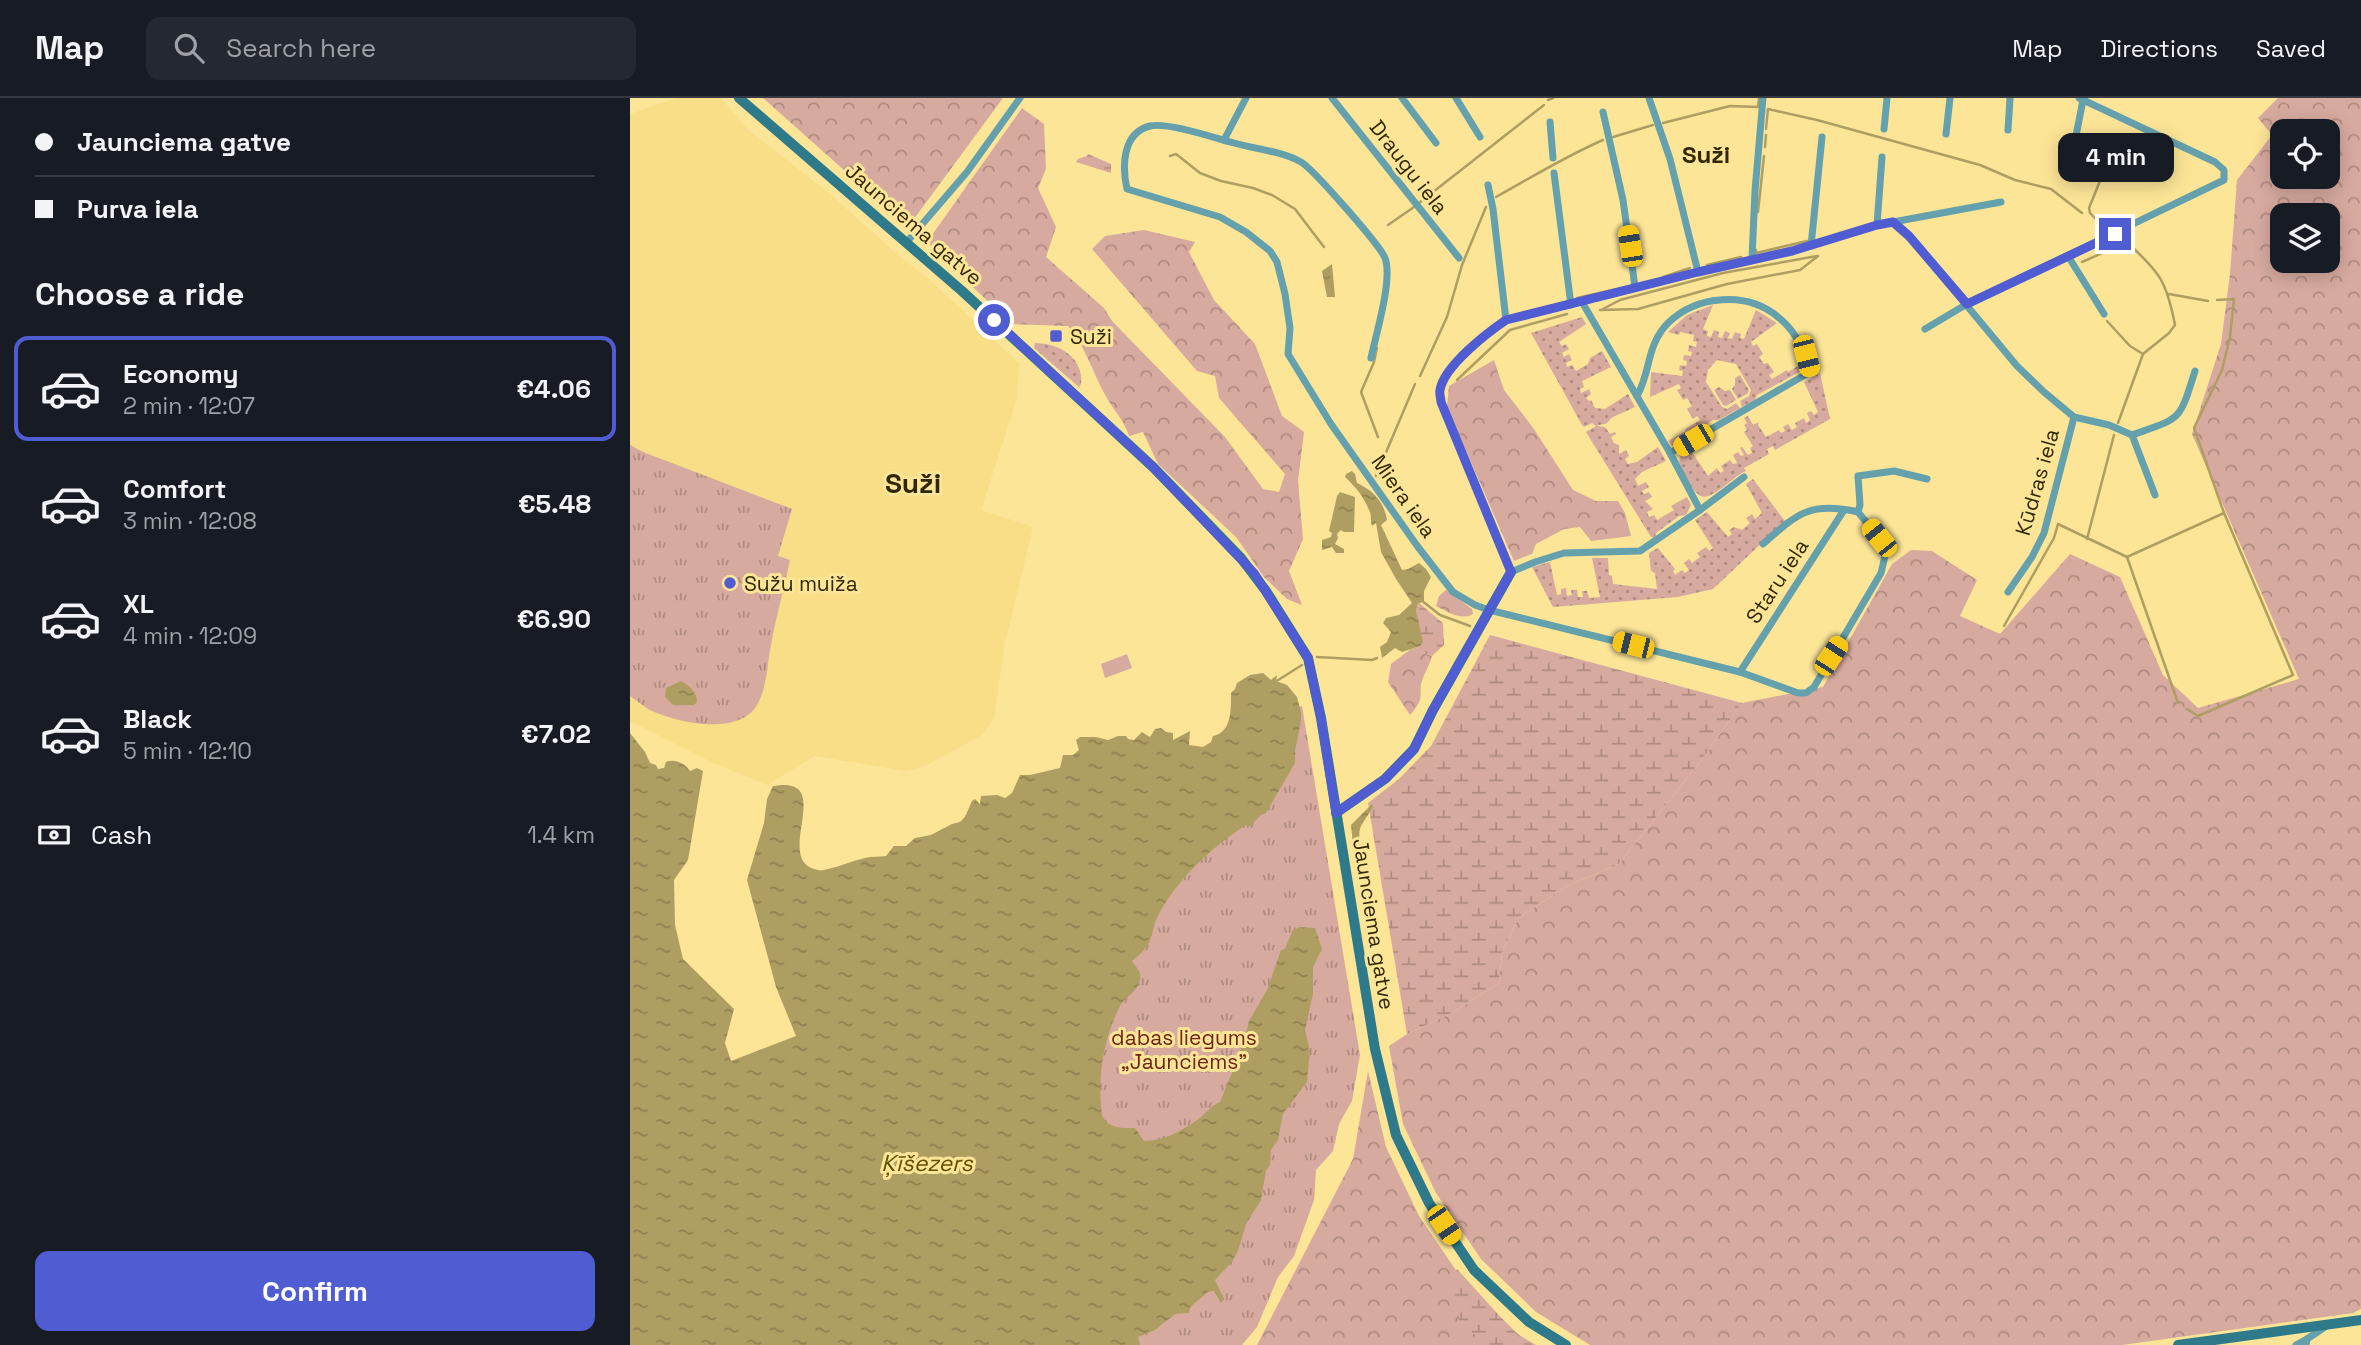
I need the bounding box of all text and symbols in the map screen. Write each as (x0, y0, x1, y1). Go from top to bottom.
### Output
search box (146, 17, 636, 80)
text: Map (35, 27, 104, 69)
icon: search (170, 29, 208, 67)
text: Search here (226, 31, 376, 65)
text: Map (2012, 33, 2062, 64)
text: Directions (2100, 33, 2218, 64)
text: Saved (2256, 33, 2326, 64)
street label: Draugu iela (1364, 114, 1454, 220)
map controls (2270, 119, 2340, 273)
button: locate (2270, 119, 2340, 189)
text: Jaunciema gatve (77, 125, 291, 159)
callout: 4 min (2057, 132, 2173, 181)
district label: Suži (1682, 139, 1730, 170)
text: 4 min (2086, 142, 2146, 172)
street label: Jaunciema gatve (840, 157, 988, 291)
text: Purva iela (77, 192, 198, 226)
button: layers (2270, 203, 2340, 273)
route end (2099, 218, 2131, 250)
car (1617, 224, 1644, 268)
text: Choose a ride (35, 274, 245, 314)
route start (978, 304, 1010, 336)
place label: Suži (1070, 323, 1112, 350)
marker: Suži (1048, 328, 1064, 344)
car (1791, 333, 1822, 379)
icon: car (39, 357, 102, 420)
text: Economy (123, 357, 239, 391)
text: €4.06 (516, 372, 591, 406)
text: 2 min · 12:07 (123, 391, 255, 421)
car (1670, 420, 1717, 460)
street label: Kūdras iela (2009, 426, 2065, 538)
street label: Miera iela (1366, 449, 1442, 543)
district label: Suži (885, 465, 941, 501)
icon: car (39, 472, 102, 535)
text: Comfort (123, 472, 226, 506)
text: €5.48 (518, 487, 591, 521)
text: 3 min · 12:08 (123, 506, 257, 536)
car (1858, 515, 1901, 561)
street label: Staru iela (1740, 534, 1814, 628)
place label: Sužu muiža (744, 570, 858, 597)
marker: Sužu muiža (722, 575, 738, 591)
icon: car (39, 587, 102, 650)
text: XL (123, 587, 154, 621)
text: €6.90 (517, 602, 591, 636)
text: 4 min · 12:09 (123, 621, 257, 651)
car (1611, 630, 1656, 660)
car (1811, 633, 1852, 679)
icon: car (39, 702, 102, 765)
text: Black (123, 702, 192, 736)
text: €7.02 (521, 717, 591, 751)
text: 5 min · 12:10 (123, 736, 252, 766)
icon: cash (35, 816, 73, 854)
text: Cash (91, 818, 152, 852)
text: 1.4 km (527, 820, 595, 850)
street label: Jaunciema gatve (1347, 836, 1401, 1012)
park label: dabas liegums „Jaunciems” (1111, 1024, 1257, 1075)
water label: Ķīšezers (881, 1148, 974, 1178)
car (1424, 1202, 1465, 1248)
button: Confirm (35, 1251, 595, 1331)

